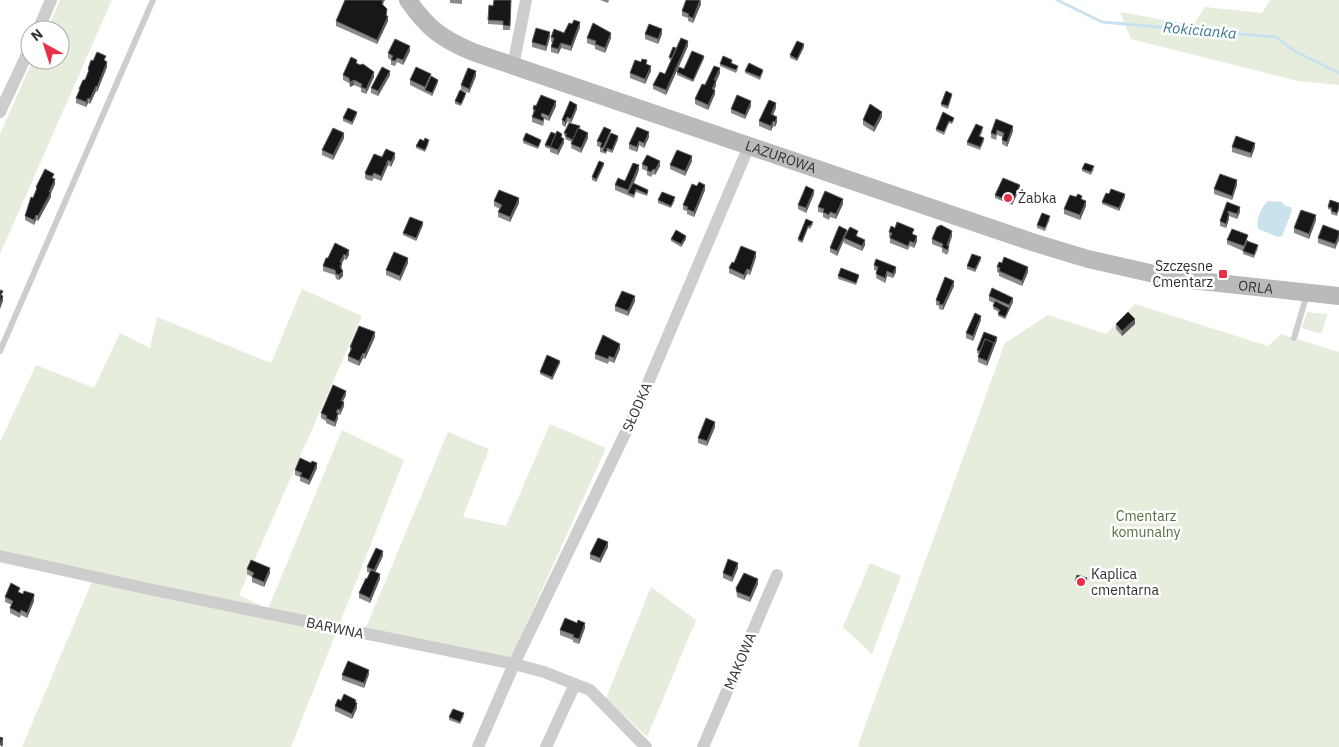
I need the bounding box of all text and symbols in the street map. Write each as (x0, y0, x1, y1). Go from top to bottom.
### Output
water label: Rokicianka (1162, 17, 1238, 43)
north arrow (20, 20, 70, 70)
text: N (27, 25, 46, 45)
street label: LAZUROWA (743, 136, 819, 177)
place label: Żabka (1018, 189, 1057, 207)
marker: Żabka (1002, 192, 1014, 204)
place label: Szczęsne Cmentarz (1152, 257, 1214, 291)
marker: Szczęsne Cmentarz (1217, 268, 1229, 280)
street label: ORLA (1237, 276, 1274, 298)
street label: SŁODKA (618, 380, 656, 434)
park label: Cmentarz komunalny (1111, 507, 1181, 541)
place label: Kaplica cmentarna (1091, 565, 1159, 599)
marker: Kaplica cmentarna (1075, 576, 1087, 588)
street label: BARWNA (305, 613, 365, 643)
street label: MAKOWA (720, 630, 760, 692)

